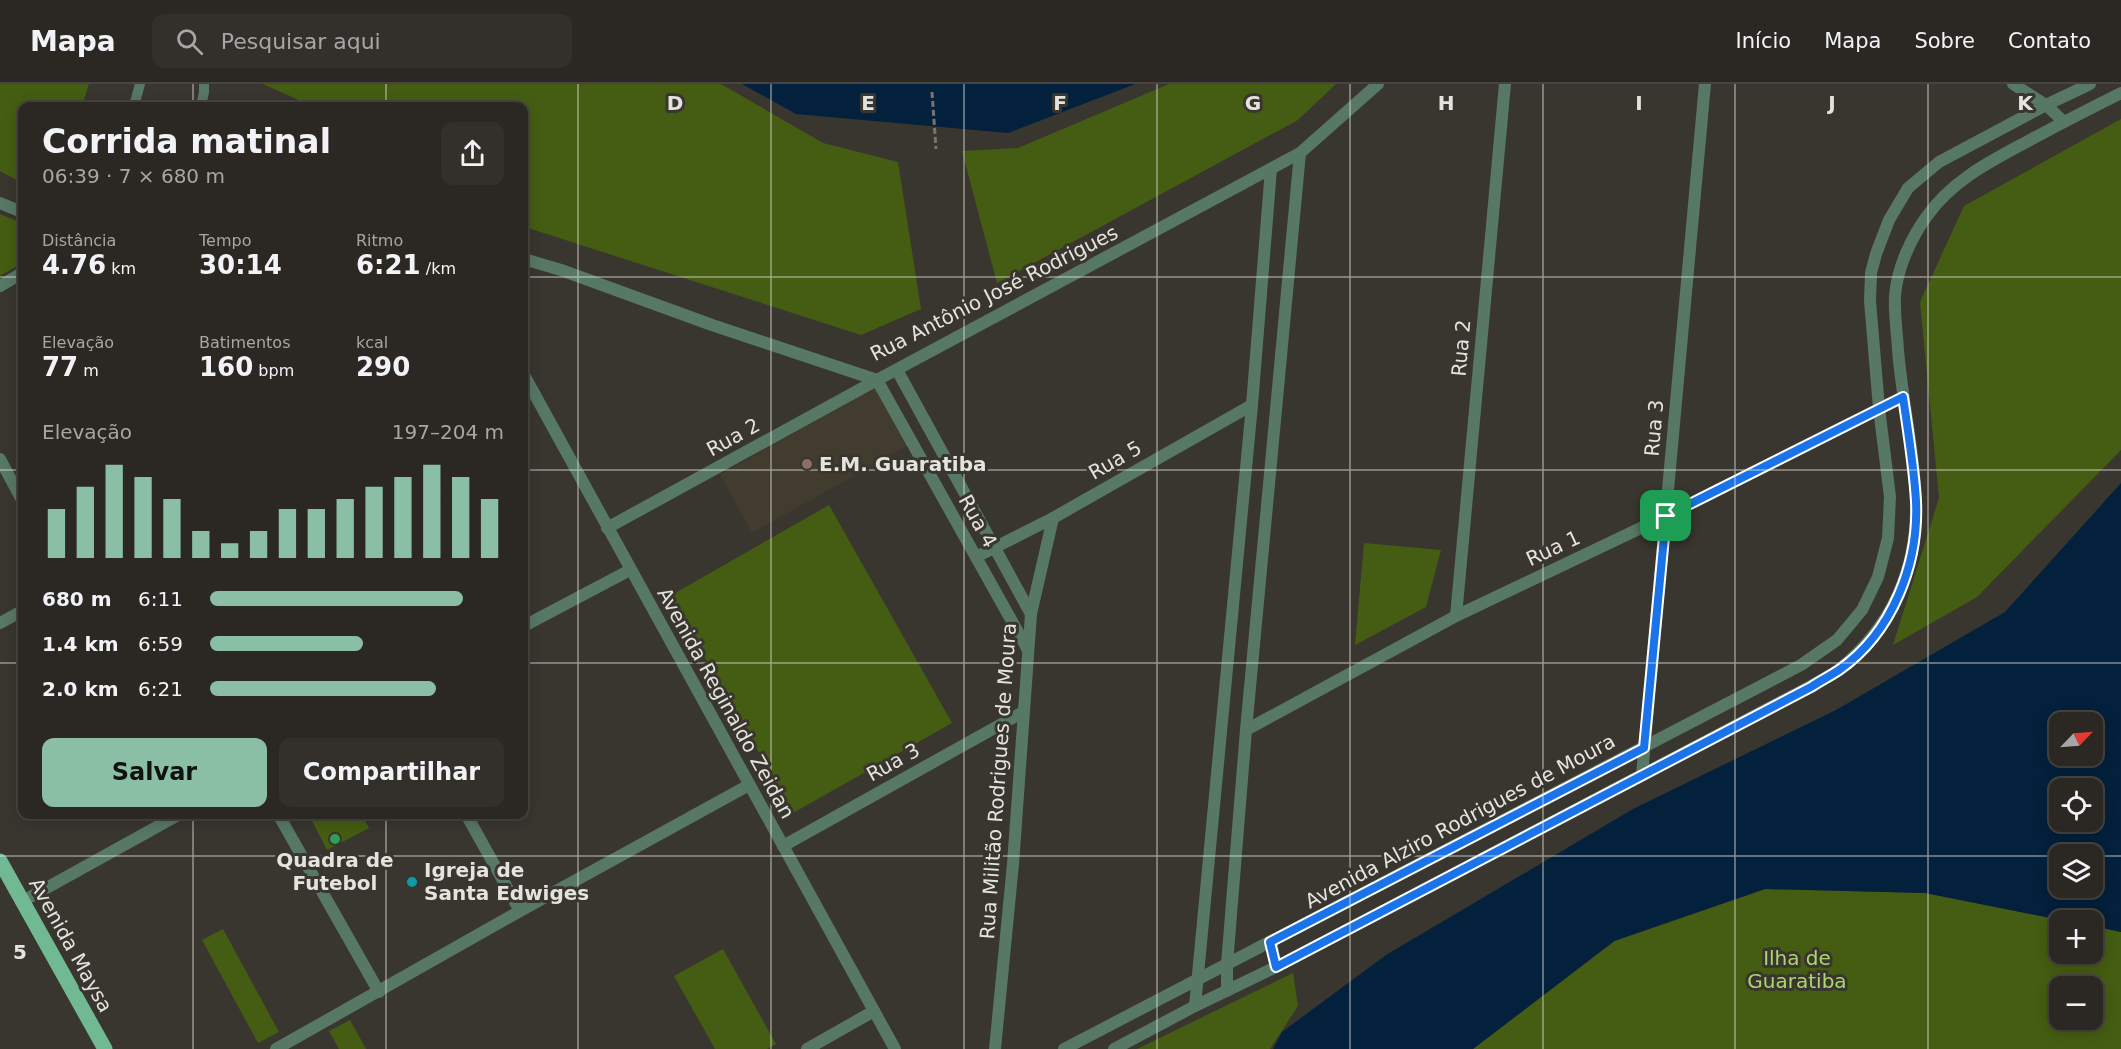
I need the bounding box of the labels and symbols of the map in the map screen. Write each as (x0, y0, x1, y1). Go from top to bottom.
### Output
text: D (667, 91, 683, 115)
text: E (861, 91, 875, 115)
text: F (1053, 91, 1067, 115)
text: G (1245, 91, 1261, 115)
text: H (1438, 91, 1454, 115)
text: I (1635, 91, 1643, 115)
text: J (1826, 91, 1836, 115)
text: K (2017, 91, 2034, 115)
street label: Rua Antônio José Rodrigues (866, 220, 1122, 366)
street label: Rua 2 (1447, 319, 1475, 377)
street label: Rua 3 (1640, 399, 1668, 457)
street label: Rua 2 (702, 413, 764, 461)
street label: Rua 5 (1084, 435, 1146, 485)
place label: E.M. Guaratiba (819, 452, 986, 476)
marker: E.M. Guaratiba (800, 457, 814, 471)
street label: Rua 4 (954, 490, 1002, 552)
pin (1640, 490, 1691, 541)
street label: Rua 1 (1522, 525, 1584, 571)
street label: Avenida Reginaldo Zeidan (652, 583, 800, 823)
street label: Rua Militão Rodrigues de Moura (975, 622, 1021, 940)
north arrow (2049, 712, 2103, 766)
street label: Avenida Alziro Rodrigues de Moura (1301, 729, 1619, 913)
street label: Rua 3 (862, 738, 924, 786)
marker: Quadra de Futebol (328, 832, 342, 846)
place label: Quadra de Futebol (276, 848, 394, 895)
place label: Igreja de Santa Edwiges (424, 858, 589, 905)
street label: Avenida Maysa (24, 873, 118, 1017)
marker: Igreja de Santa Edwiges (405, 875, 419, 889)
text: 5 (13, 940, 27, 964)
park label: Ilha de Guaratiba (1747, 946, 1847, 993)

